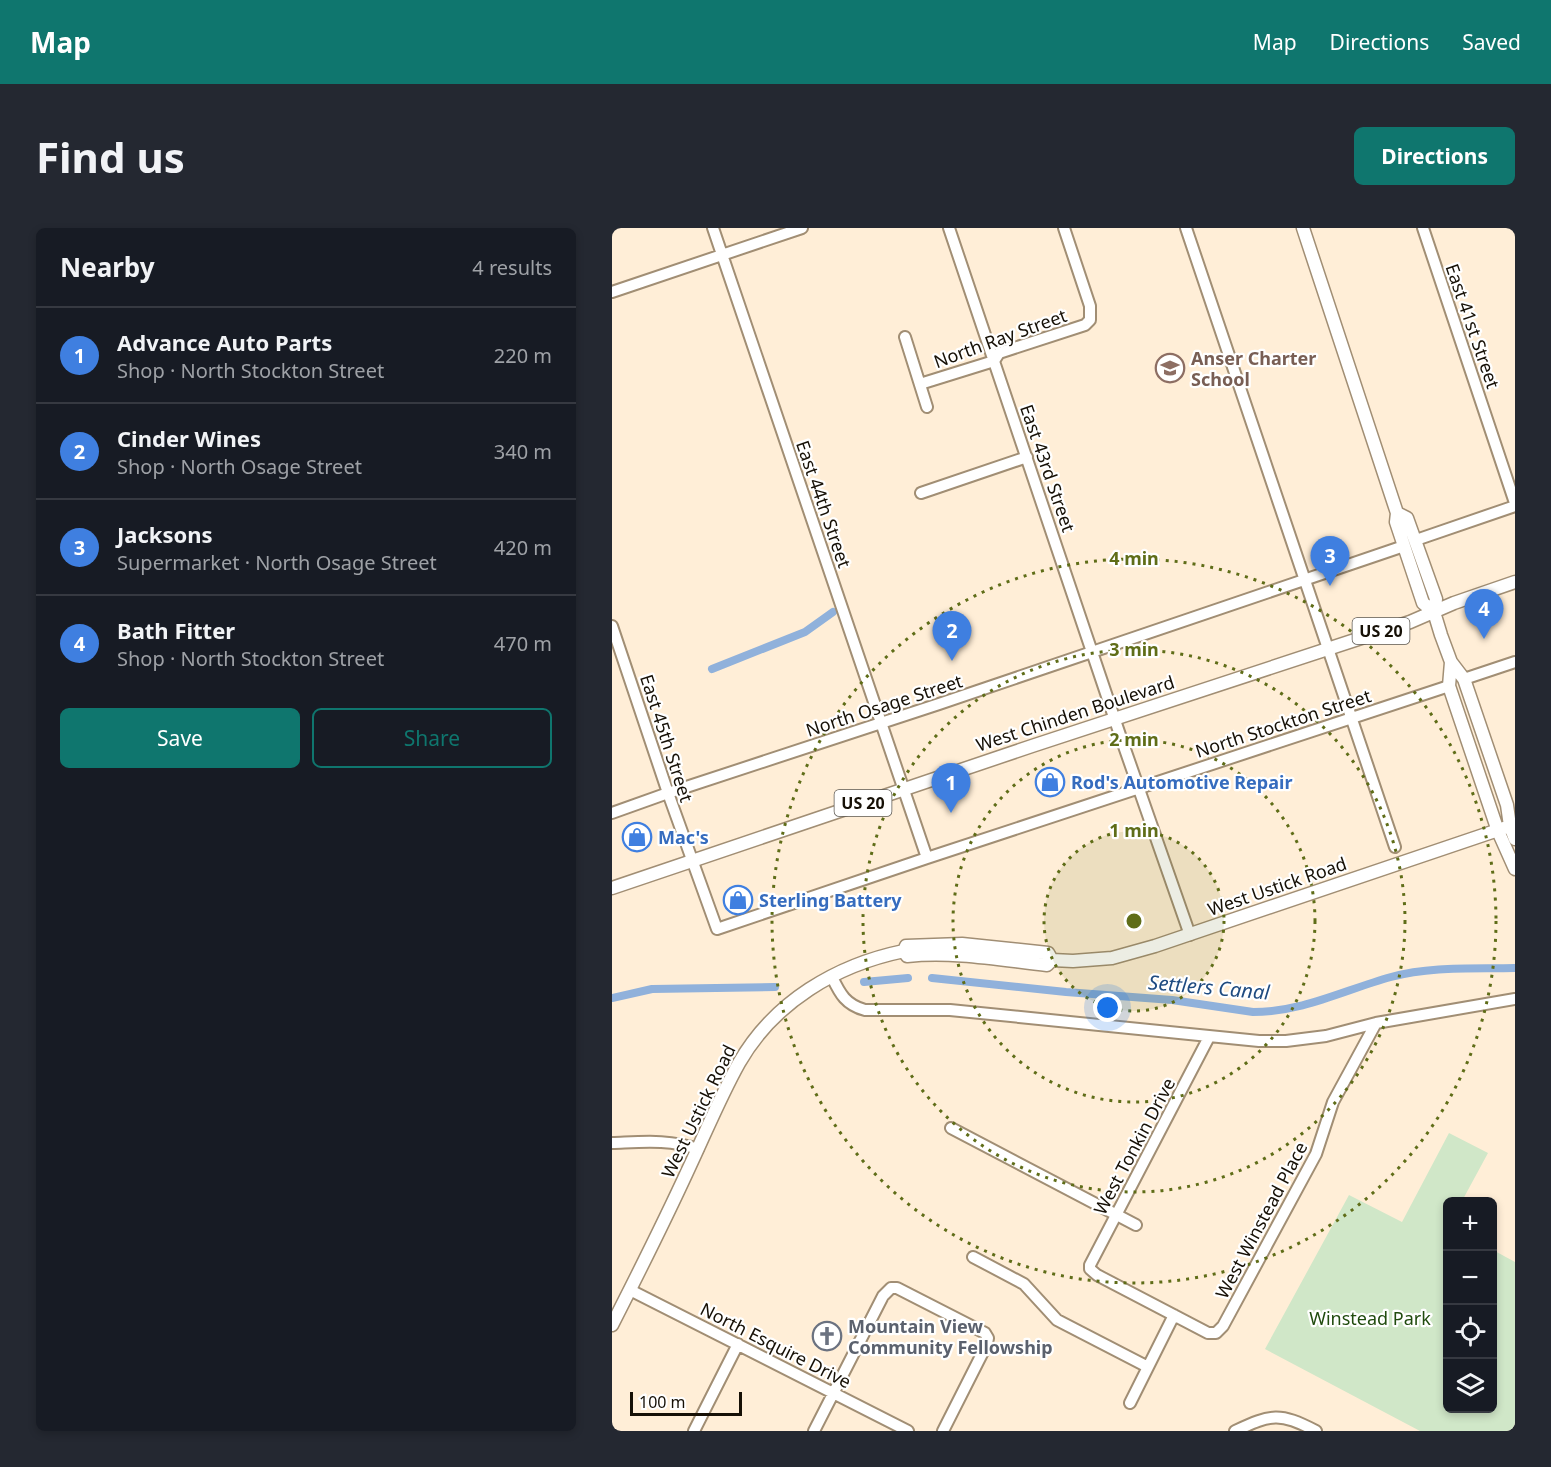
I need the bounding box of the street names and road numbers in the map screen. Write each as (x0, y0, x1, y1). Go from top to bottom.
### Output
street label: East 41st Street (1440, 260, 1506, 392)
street label: North Ray Street (930, 303, 1070, 373)
street label: East 43rd Street (1015, 401, 1081, 536)
street label: East 44th Street (791, 437, 857, 571)
road number: US 20 (1352, 618, 1410, 644)
street label: North Osage Street (803, 668, 966, 742)
street label: West Chinden Boulevard (973, 670, 1177, 756)
street label: East 45th Street (635, 671, 699, 805)
street label: North Stockton Street (1192, 683, 1374, 763)
road number: US 20 (834, 790, 892, 816)
street label: West Ustick Road (1204, 851, 1350, 921)
street label: West Ustick Road (655, 1040, 741, 1182)
street label: West Tonkin Drive (1088, 1073, 1180, 1219)
street label: West Winstead Place (1209, 1137, 1313, 1303)
street label: North Esquire Drive (697, 1297, 855, 1393)

